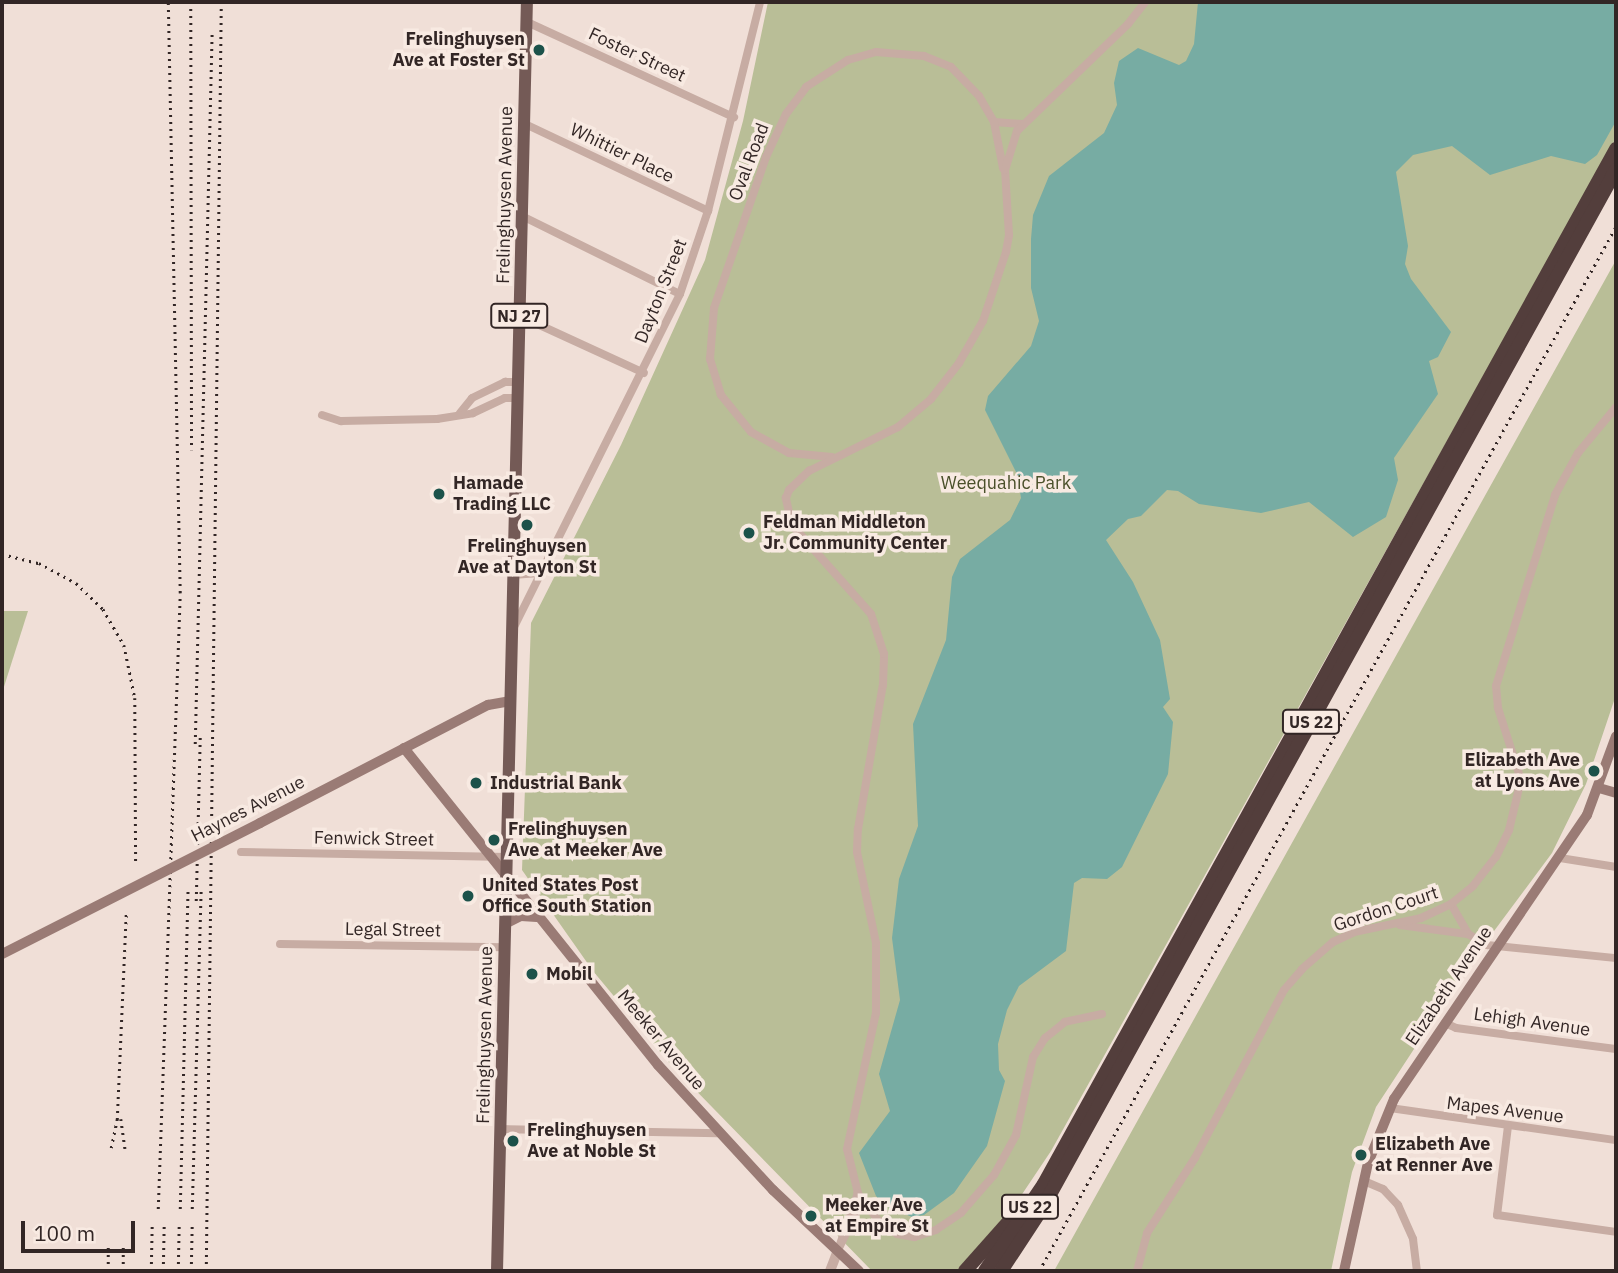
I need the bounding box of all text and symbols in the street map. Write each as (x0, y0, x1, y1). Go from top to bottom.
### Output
street label: Foster Street (585, 23, 689, 87)
place label: Frelinghuysen Ave at Foster St (393, 29, 525, 72)
marker: Frelinghuysen Ave at Foster St (531, 42, 547, 58)
street label: Frelinghuysen Avenue (493, 106, 517, 284)
street label: Whittier Place (567, 119, 677, 187)
street label: Oval Road (724, 120, 774, 204)
street label: Dayton Street (630, 236, 692, 346)
road number: NJ 27 (489, 304, 549, 328)
park label: Weequahic Park (941, 472, 1071, 494)
place label: Hamade Trading LLC (453, 473, 551, 516)
marker: Hamade Trading LLC (431, 486, 447, 502)
place label: Feldman Middleton Jr. Community Center (763, 512, 947, 554)
marker: Frelinghuysen Ave at Dayton St (519, 517, 535, 533)
marker: Feldman Middleton Jr. Community Center (741, 525, 757, 541)
place label: Frelinghuysen Ave at Dayton St (457, 536, 597, 578)
road number: US 22 (1281, 709, 1341, 734)
place label: Elizabeth Ave at Lyons Ave (1465, 750, 1580, 792)
marker: Elizabeth Ave at Lyons Ave (1586, 763, 1602, 779)
street label: Haynes Avenue (188, 771, 308, 847)
place label: Industrial Bank (490, 772, 622, 794)
marker: Industrial Bank (468, 775, 484, 791)
place label: Frelinghuysen Ave at Meeker Ave (508, 819, 663, 862)
street label: Fenwick Street (314, 827, 434, 851)
marker: Frelinghuysen Ave at Meeker Ave (486, 832, 502, 848)
place label: United States Post Office South Station (482, 875, 652, 917)
street label: Gordon Court (1331, 882, 1441, 936)
marker: United States Post Office South Station (460, 888, 476, 904)
street label: Legal Street (345, 918, 441, 942)
street label: Elizabeth Avenue (1401, 922, 1497, 1050)
street label: Frelinghuysen Avenue (473, 946, 497, 1124)
place label: Mobil (546, 963, 592, 985)
marker: Mobil (524, 966, 540, 982)
street label: Meeker Avenue (613, 985, 709, 1095)
street label: Lehigh Avenue (1472, 1003, 1592, 1041)
street label: Mapes Avenue (1445, 1092, 1565, 1128)
place label: Frelinghuysen Ave at Noble St (527, 1120, 656, 1162)
marker: Frelinghuysen Ave at Noble St (505, 1133, 521, 1149)
place label: Elizabeth Ave at Renner Ave (1375, 1134, 1493, 1176)
marker: Elizabeth Ave at Renner Ave (1353, 1147, 1369, 1163)
road number: US 22 (1000, 1194, 1060, 1219)
place label: Meeker Ave at Empire St (825, 1195, 929, 1238)
scale bar (24, 1206, 138, 1250)
marker: Meeker Ave at Empire St (803, 1208, 819, 1224)
text: 100 m (34, 1219, 95, 1247)

